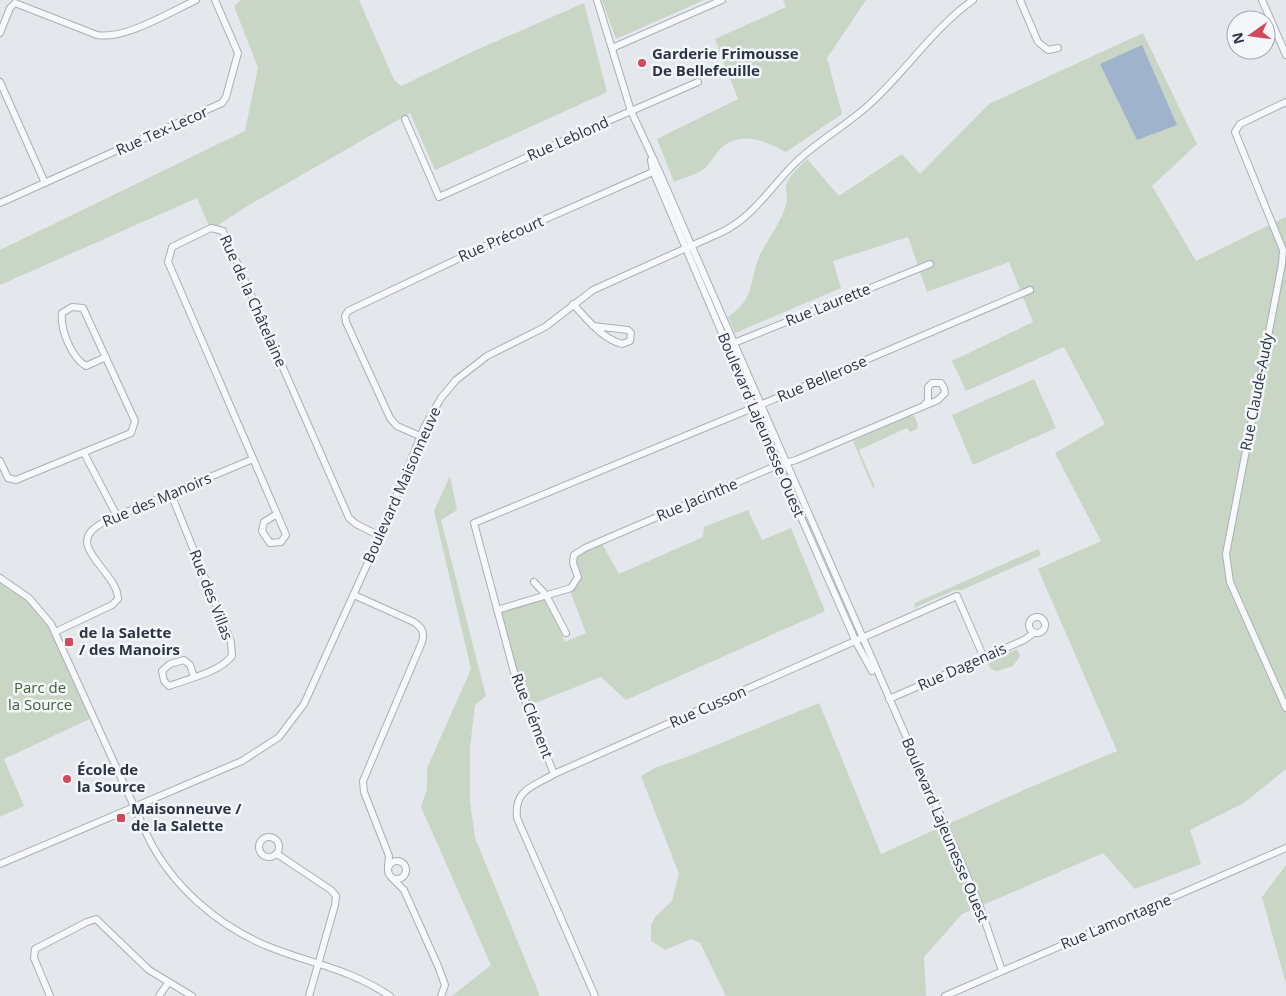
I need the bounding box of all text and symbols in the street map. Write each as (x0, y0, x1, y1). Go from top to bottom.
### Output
north arrow (1226, 10, 1276, 60)
text: N (1227, 30, 1248, 46)
place label: Garderie Frimousse De Bellefeuille (652, 43, 799, 80)
marker: Garderie Frimousse De Bellefeuille (636, 57, 648, 69)
street label: Rue Tex-Lecor (112, 101, 211, 159)
street label: Rue Leblond (524, 111, 612, 165)
street label: Rue Précourt (455, 210, 546, 266)
street label: Rue de la Châtelaine (216, 231, 292, 370)
street label: Rue Laurette (782, 278, 873, 330)
street label: Boulevard Lajeunesse Ouest (714, 329, 810, 520)
street label: Rue Claude-Audy (1235, 331, 1277, 452)
street label: Rue Bellerose (774, 350, 870, 406)
street label: Boulevard Maisonneuve (358, 403, 445, 566)
street label: Rue des Manoirs (99, 467, 214, 531)
street label: Rue Jacinthe (653, 473, 740, 525)
street label: Rue des Villas (186, 547, 238, 643)
place label: de la Salette / des Manoirs (79, 622, 180, 659)
marker: de la Salette / des Manoirs (63, 636, 75, 648)
street label: Rue Dagenais (914, 638, 1009, 695)
street label: Rue Clément (508, 670, 558, 761)
park label: Parc de la Source (8, 677, 72, 714)
street label: Rue Cusson (666, 680, 749, 732)
street label: Boulevard Lajeunesse Ouest (898, 734, 994, 925)
place label: École de la Source (77, 759, 145, 796)
marker: École de la Source (61, 773, 73, 785)
place label: Maisonneuve / de la Salette (131, 798, 242, 835)
marker: Maisonneuve / de la Salette (115, 812, 127, 824)
street label: Rue Lamontagne (1057, 889, 1174, 953)

